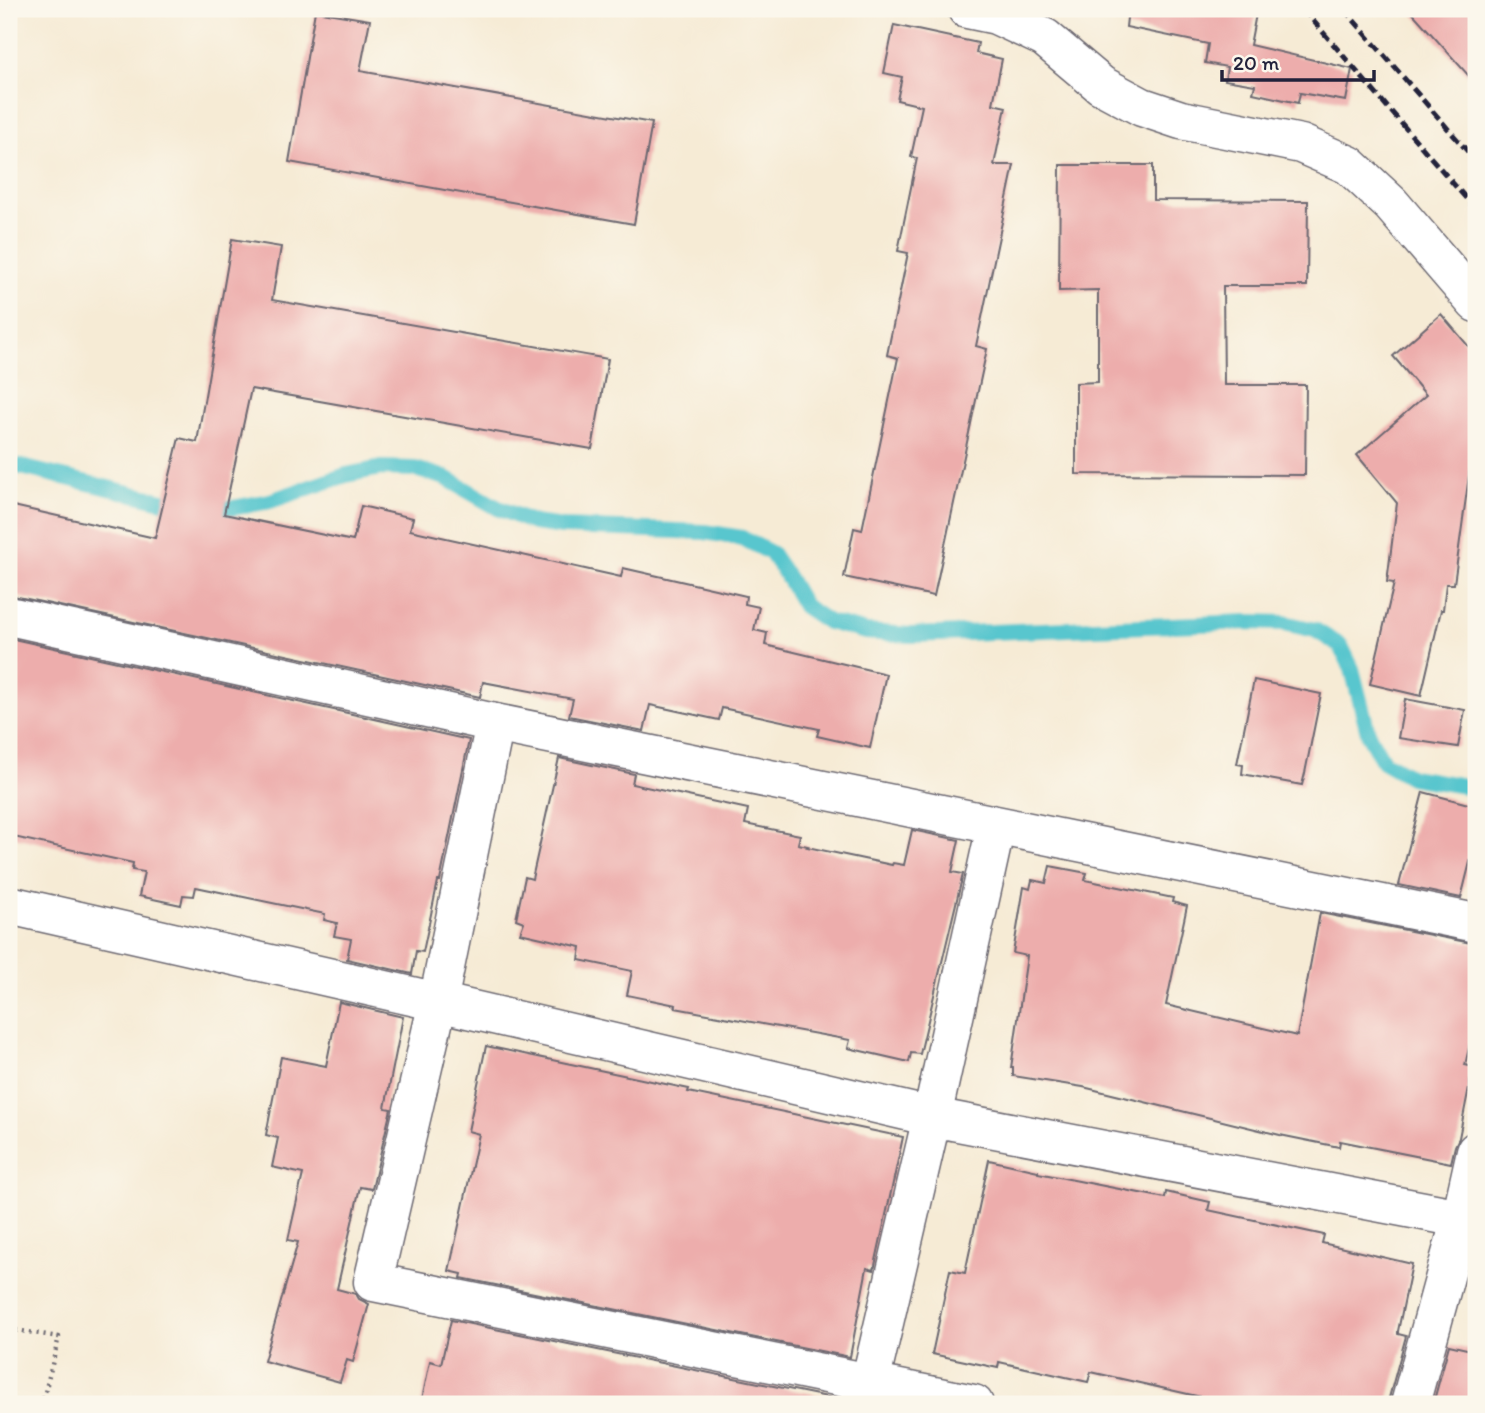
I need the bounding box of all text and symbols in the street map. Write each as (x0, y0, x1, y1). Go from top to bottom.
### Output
scale bar (1222, 38, 1375, 82)
text: 20 m (1233, 50, 1280, 75)

